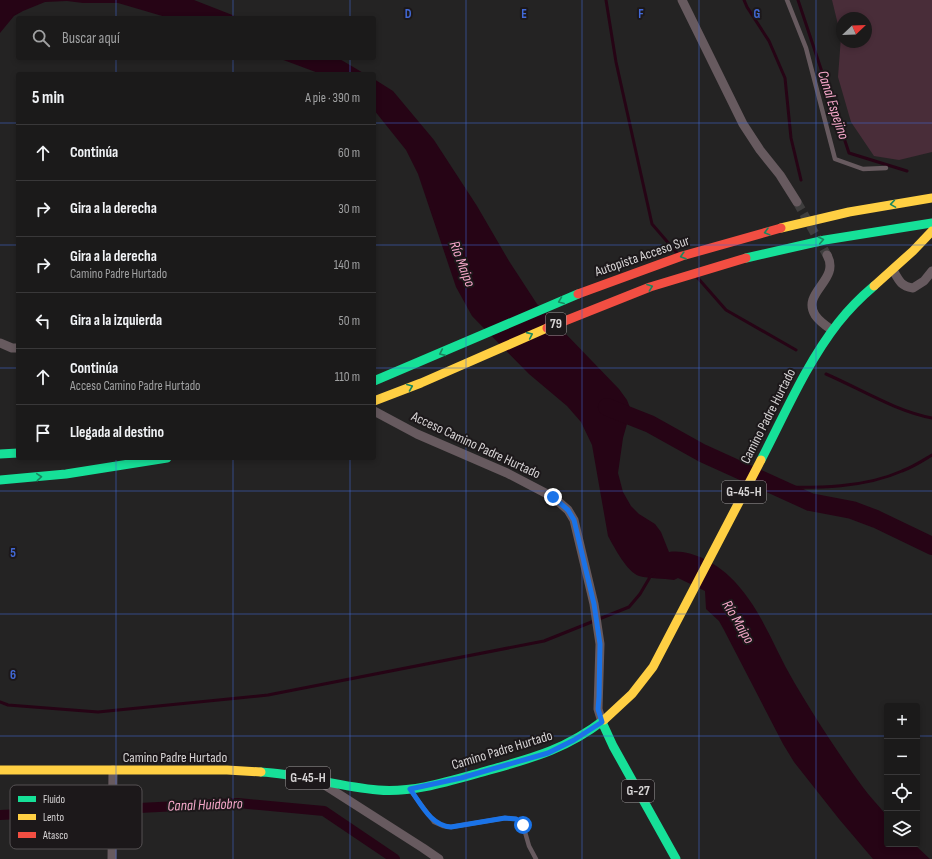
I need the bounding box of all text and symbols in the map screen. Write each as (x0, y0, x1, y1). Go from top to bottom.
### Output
text: D (405, 6, 412, 22)
text: E (521, 6, 527, 22)
text: F (638, 6, 644, 22)
text: G (754, 6, 761, 22)
north arrow (836, 12, 872, 48)
search box (16, 16, 376, 60)
icon: search (30, 27, 52, 49)
text: Buscar aquí (62, 29, 120, 48)
water label: Canal Espejino (813, 68, 853, 142)
text: 5 min (32, 88, 64, 108)
text: A pie · 390 m (305, 90, 360, 106)
icon: ahead (32, 142, 54, 164)
text: Continúa (70, 143, 118, 162)
text: 60 m (338, 145, 360, 161)
icon: right (32, 198, 54, 220)
text: Gira a la derecha (70, 199, 157, 218)
one-way arrow (890, 199, 897, 208)
text: 30 m (338, 201, 360, 217)
one-way arrow (763, 227, 770, 236)
street label: Autopista Acceso Sur (592, 232, 692, 280)
one-way arrow (818, 237, 824, 245)
water label: Río Maipo (445, 238, 479, 290)
text: Gira a la derecha (70, 247, 157, 266)
one-way arrow (680, 251, 687, 260)
icon: right (32, 254, 54, 276)
text: 140 m (334, 257, 360, 273)
text: Camino Padre Hurtado (70, 266, 167, 282)
one-way arrow (647, 283, 654, 292)
one-way arrow (558, 296, 566, 304)
icon: left (32, 310, 54, 332)
text: Gira a la izquierda (70, 311, 162, 330)
text: 50 m (339, 313, 360, 329)
road number: 79 (546, 313, 566, 335)
one-way arrow (525, 332, 533, 340)
one-way arrow (439, 348, 446, 356)
text: Continúa (70, 359, 118, 378)
street label: Camino Padre Hurtado (737, 365, 799, 466)
icon: ahead (32, 366, 54, 388)
text: 110 m (335, 369, 360, 385)
text: Acceso Camino Padre Hurtado (70, 378, 200, 394)
one-way arrow (406, 384, 414, 392)
street label: Acceso Camino Padre Hurtado (408, 407, 543, 482)
icon: arrive (32, 422, 54, 444)
text: Llegada al destino (70, 423, 164, 442)
one-way arrow (36, 473, 42, 482)
road number: G-45-H (722, 481, 766, 503)
route end (544, 488, 562, 506)
text: 5 (10, 545, 16, 561)
water label: Río Maipo (718, 597, 758, 647)
text: 6 (10, 667, 16, 683)
map controls (884, 703, 920, 847)
button: + (884, 703, 920, 739)
street label: Camino Padre Hurtado (450, 727, 555, 773)
button: − (884, 739, 920, 775)
street label: Camino Padre Hurtado (123, 749, 227, 766)
road number: G-45-H (286, 767, 330, 789)
button: locate (884, 775, 920, 811)
road number: G-27 (622, 780, 654, 802)
legend (10, 785, 142, 849)
text: Fluido (43, 793, 65, 806)
water label: Canal Huidobro (167, 794, 243, 816)
text: Lento (43, 811, 64, 824)
button: layers (884, 811, 920, 847)
route start (514, 816, 532, 834)
text: Atasco (42, 829, 69, 842)

